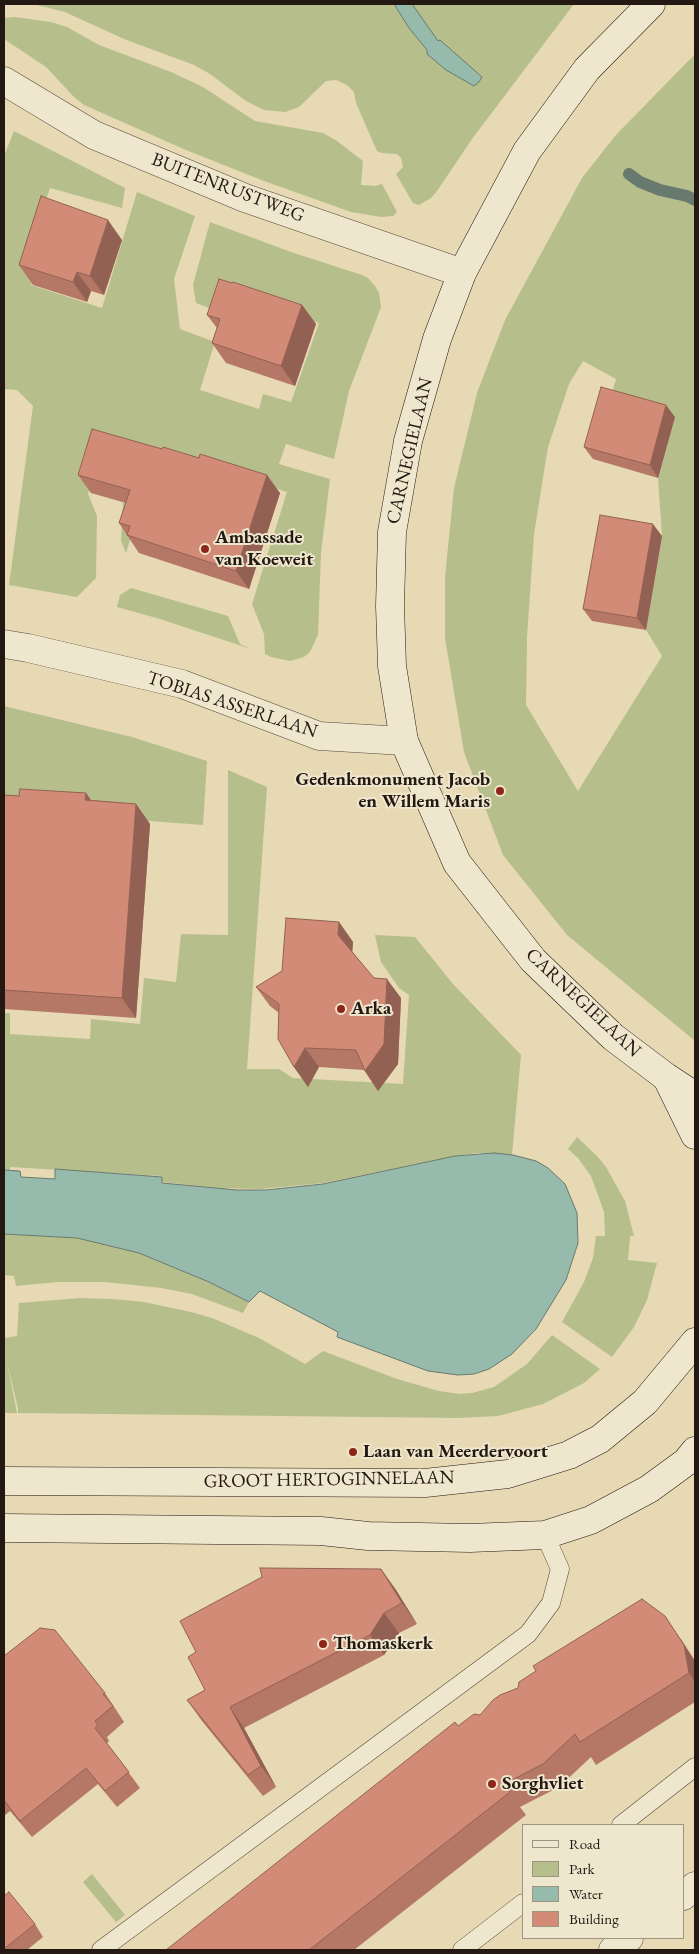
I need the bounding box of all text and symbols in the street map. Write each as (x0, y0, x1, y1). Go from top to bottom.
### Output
street label: BUITENRUSTWEG (148, 148, 308, 228)
street label: CARNEGIELAAN (382, 376, 438, 526)
place label: Ambassade van Koeweit (215, 527, 313, 571)
marker: Ambassade van Koeweit (199, 543, 211, 555)
street label: TOBIAS ASSERLAAN (144, 667, 320, 743)
place label: Gedenkmonument Jacob en Willem Maris (296, 769, 490, 813)
marker: Gedenkmonument Jacob en Willem Maris (494, 785, 506, 797)
street label: CARNEGIELAAN (521, 944, 645, 1062)
place label: Arka (351, 998, 391, 1020)
marker: Arka (335, 1003, 347, 1015)
place label: Laan van Meerdervoort (363, 1441, 548, 1463)
marker: Laan van Meerdervoort (347, 1446, 359, 1458)
street label: GROOT HERTOGINNELAAN (203, 1466, 455, 1494)
place label: Thomaskerk (333, 1633, 433, 1655)
marker: Thomaskerk (317, 1638, 329, 1650)
place label: Sorghvliet (502, 1773, 584, 1795)
marker: Sorghvliet (486, 1778, 498, 1790)
legend (522, 1824, 684, 1939)
text: Road (569, 1834, 600, 1853)
text: Park (569, 1859, 595, 1878)
text: Water (569, 1884, 603, 1903)
text: Building (569, 1909, 619, 1928)

